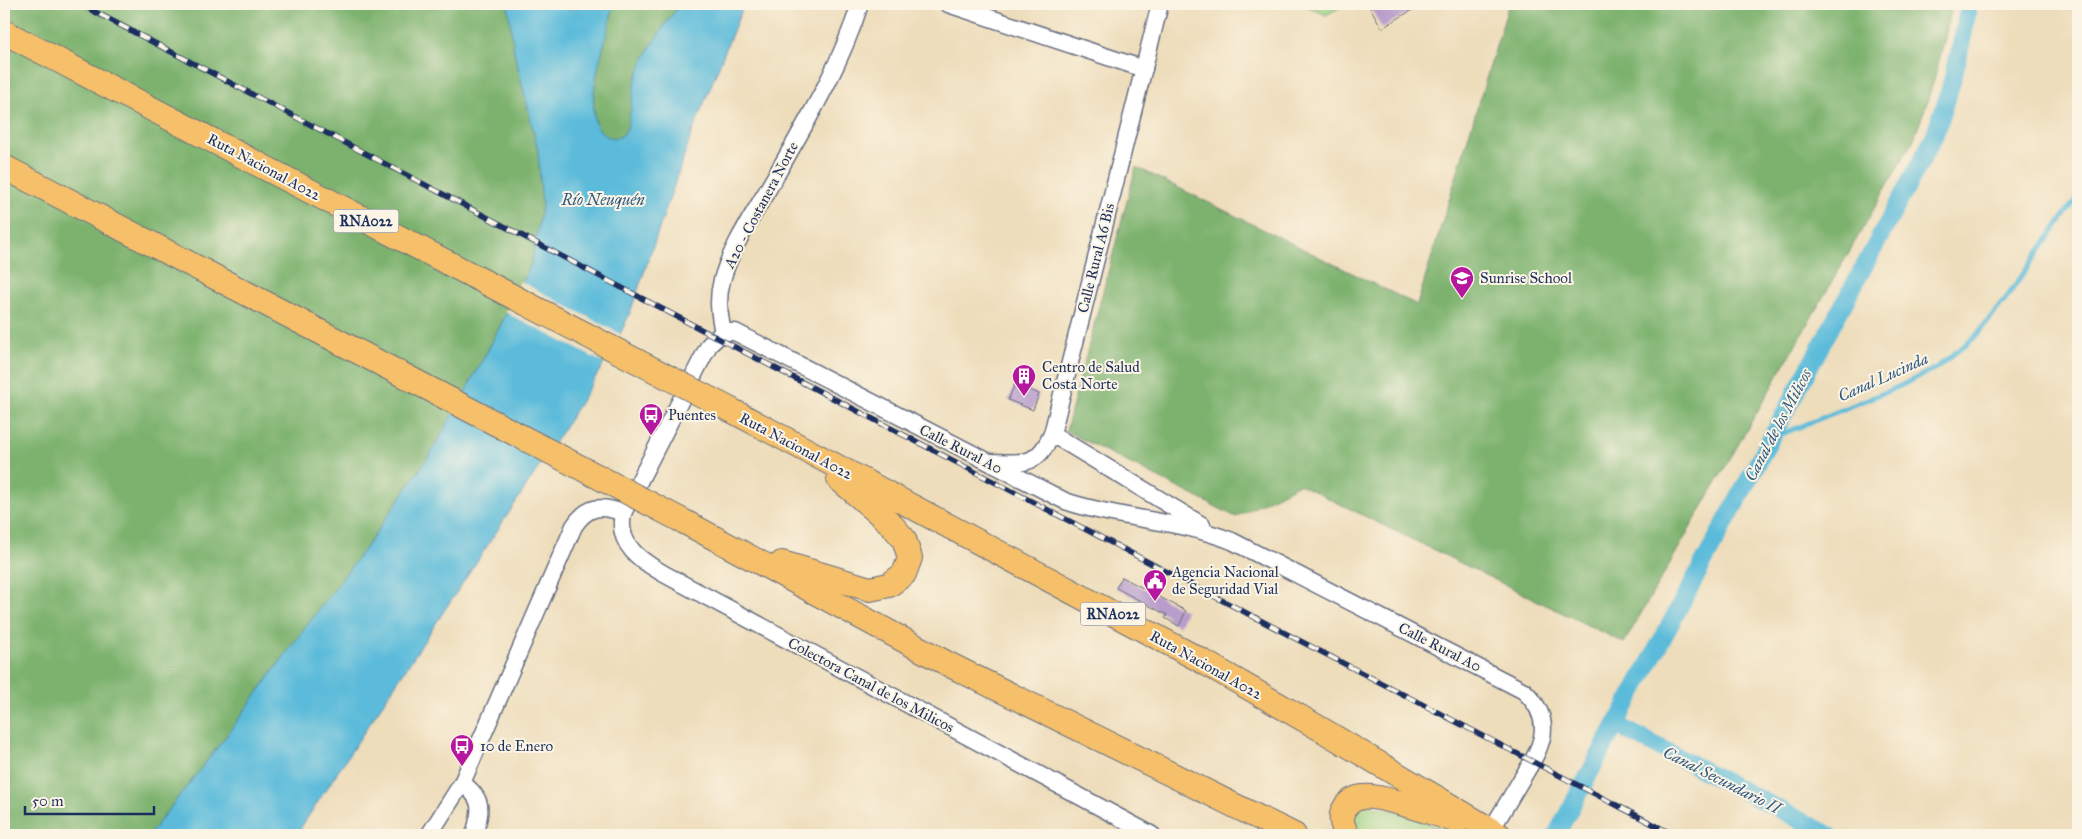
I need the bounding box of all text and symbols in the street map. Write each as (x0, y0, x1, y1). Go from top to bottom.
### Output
street label: Ruta Nacional A022 (204, 130, 324, 205)
street label: A20 - Costanera Norte (720, 139, 802, 272)
water label: Río Neuquén (560, 190, 645, 209)
street label: Calle Rural A6 Bis (1074, 201, 1118, 315)
road number: RNA022 (334, 210, 398, 232)
school or university icon: Sunrise School (1449, 265, 1475, 299)
place label: Sunrise School (1480, 269, 1573, 287)
water label: Canal Lucinda (1835, 348, 1931, 405)
place label: Centro de Salud Costa Norte (1042, 358, 1140, 393)
building icon: Centro de Salud Costa Norte (1011, 363, 1037, 397)
water label: Canal de los Milicos (1741, 365, 1816, 484)
bus stop icon: Puentes (638, 402, 664, 436)
place label: Puentes (668, 406, 716, 424)
street label: Ruta Nacional A022 (736, 409, 856, 484)
street label: Calle Rural A0 (917, 420, 1005, 478)
place label: Agencia Nacional de Seguridad Vial (1171, 563, 1280, 598)
public building icon: Agencia Nacional de Seguridad Vial (1142, 568, 1168, 602)
road number: RNA022 (1080, 602, 1146, 626)
street label: Calle Rural A0 (1396, 618, 1484, 676)
street label: Ruta Nacional A022 (1147, 627, 1266, 704)
street label: Colectora Canal de los Milicos (785, 634, 957, 736)
bus stop icon: 10 de Enero (449, 733, 475, 767)
place label: 10 de Enero (480, 737, 553, 755)
water label: Canal Secundario II (1660, 742, 1786, 819)
scale bar (25, 784, 154, 816)
text: 50 m (32, 792, 64, 810)

